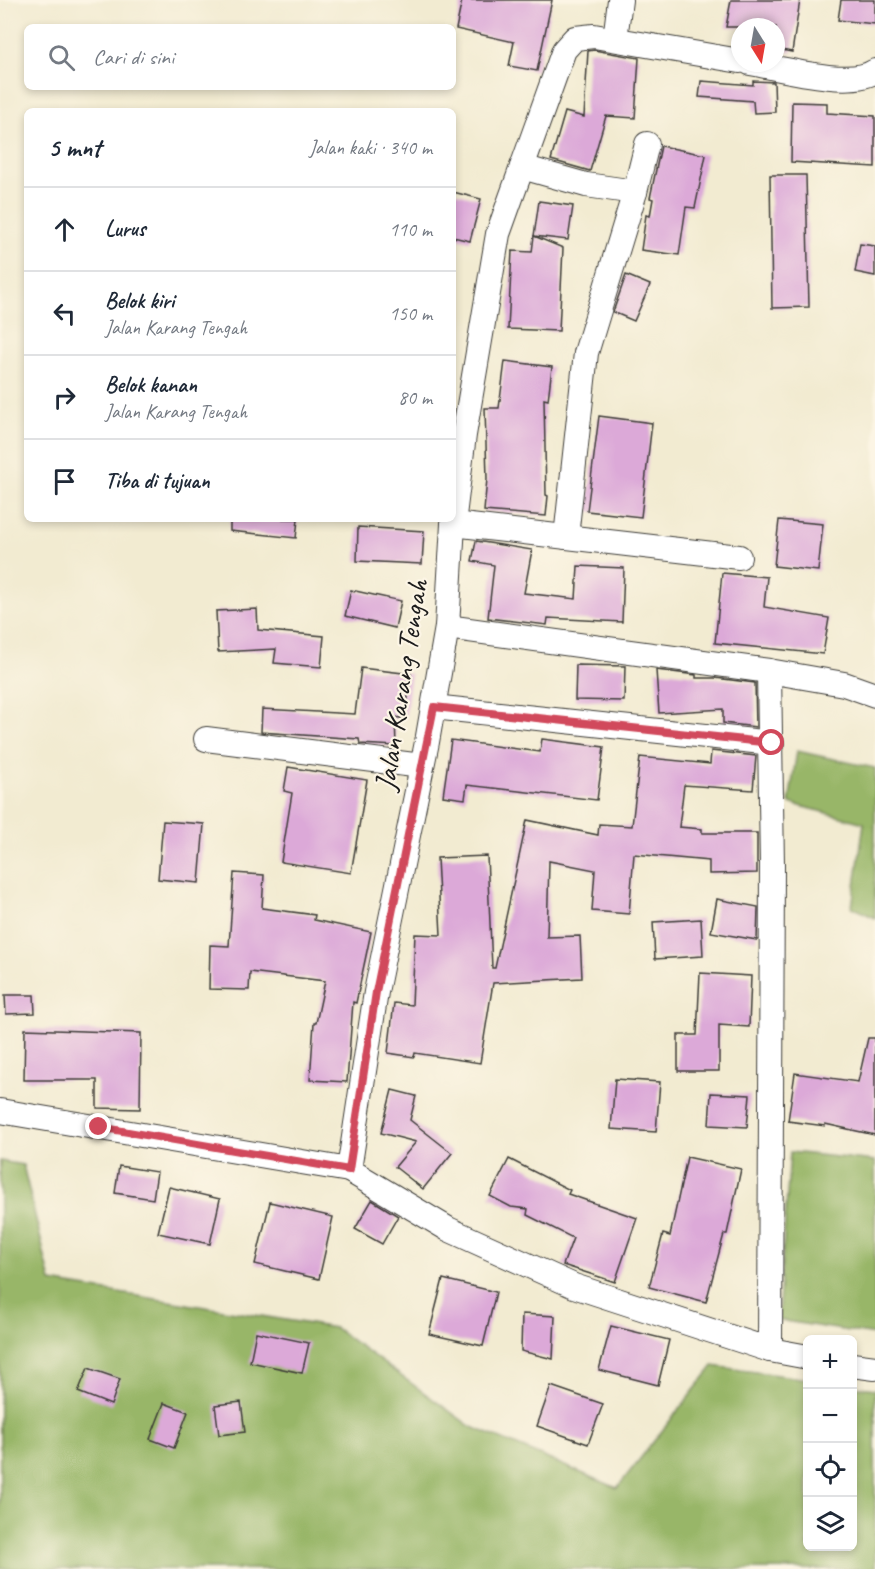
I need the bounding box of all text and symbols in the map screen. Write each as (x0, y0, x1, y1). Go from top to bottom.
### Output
north arrow (731, 18, 785, 72)
search box (24, 24, 456, 90)
icon: search (45, 41, 78, 74)
text: Cari di sini (93, 43, 174, 71)
text: 5 mnt (48, 131, 101, 164)
text: Jalan kaki · 340 m (309, 135, 432, 160)
icon: ahead (48, 213, 81, 246)
text: Lurus (105, 215, 145, 243)
text: 110 m (389, 217, 432, 242)
text: Belok kiri (105, 287, 174, 315)
icon: left (48, 297, 81, 330)
text: 150 m (389, 301, 432, 326)
text: Jalan Karang Tengah (105, 315, 247, 340)
text: Belok kanan (105, 371, 197, 399)
icon: right (48, 381, 81, 414)
text: 80 m (398, 385, 432, 410)
text: Jalan Karang Tengah (105, 399, 247, 424)
icon: arrive (48, 465, 81, 498)
text: Tiba di tujuan (105, 467, 210, 495)
street label: Jalan Karang Tengah (365, 575, 437, 795)
route start (758, 729, 784, 755)
route end (85, 1113, 111, 1139)
map controls (803, 1335, 857, 1551)
button: + (803, 1335, 857, 1389)
button: − (803, 1389, 857, 1443)
button: locate (803, 1443, 857, 1497)
button: layers (803, 1497, 857, 1551)

